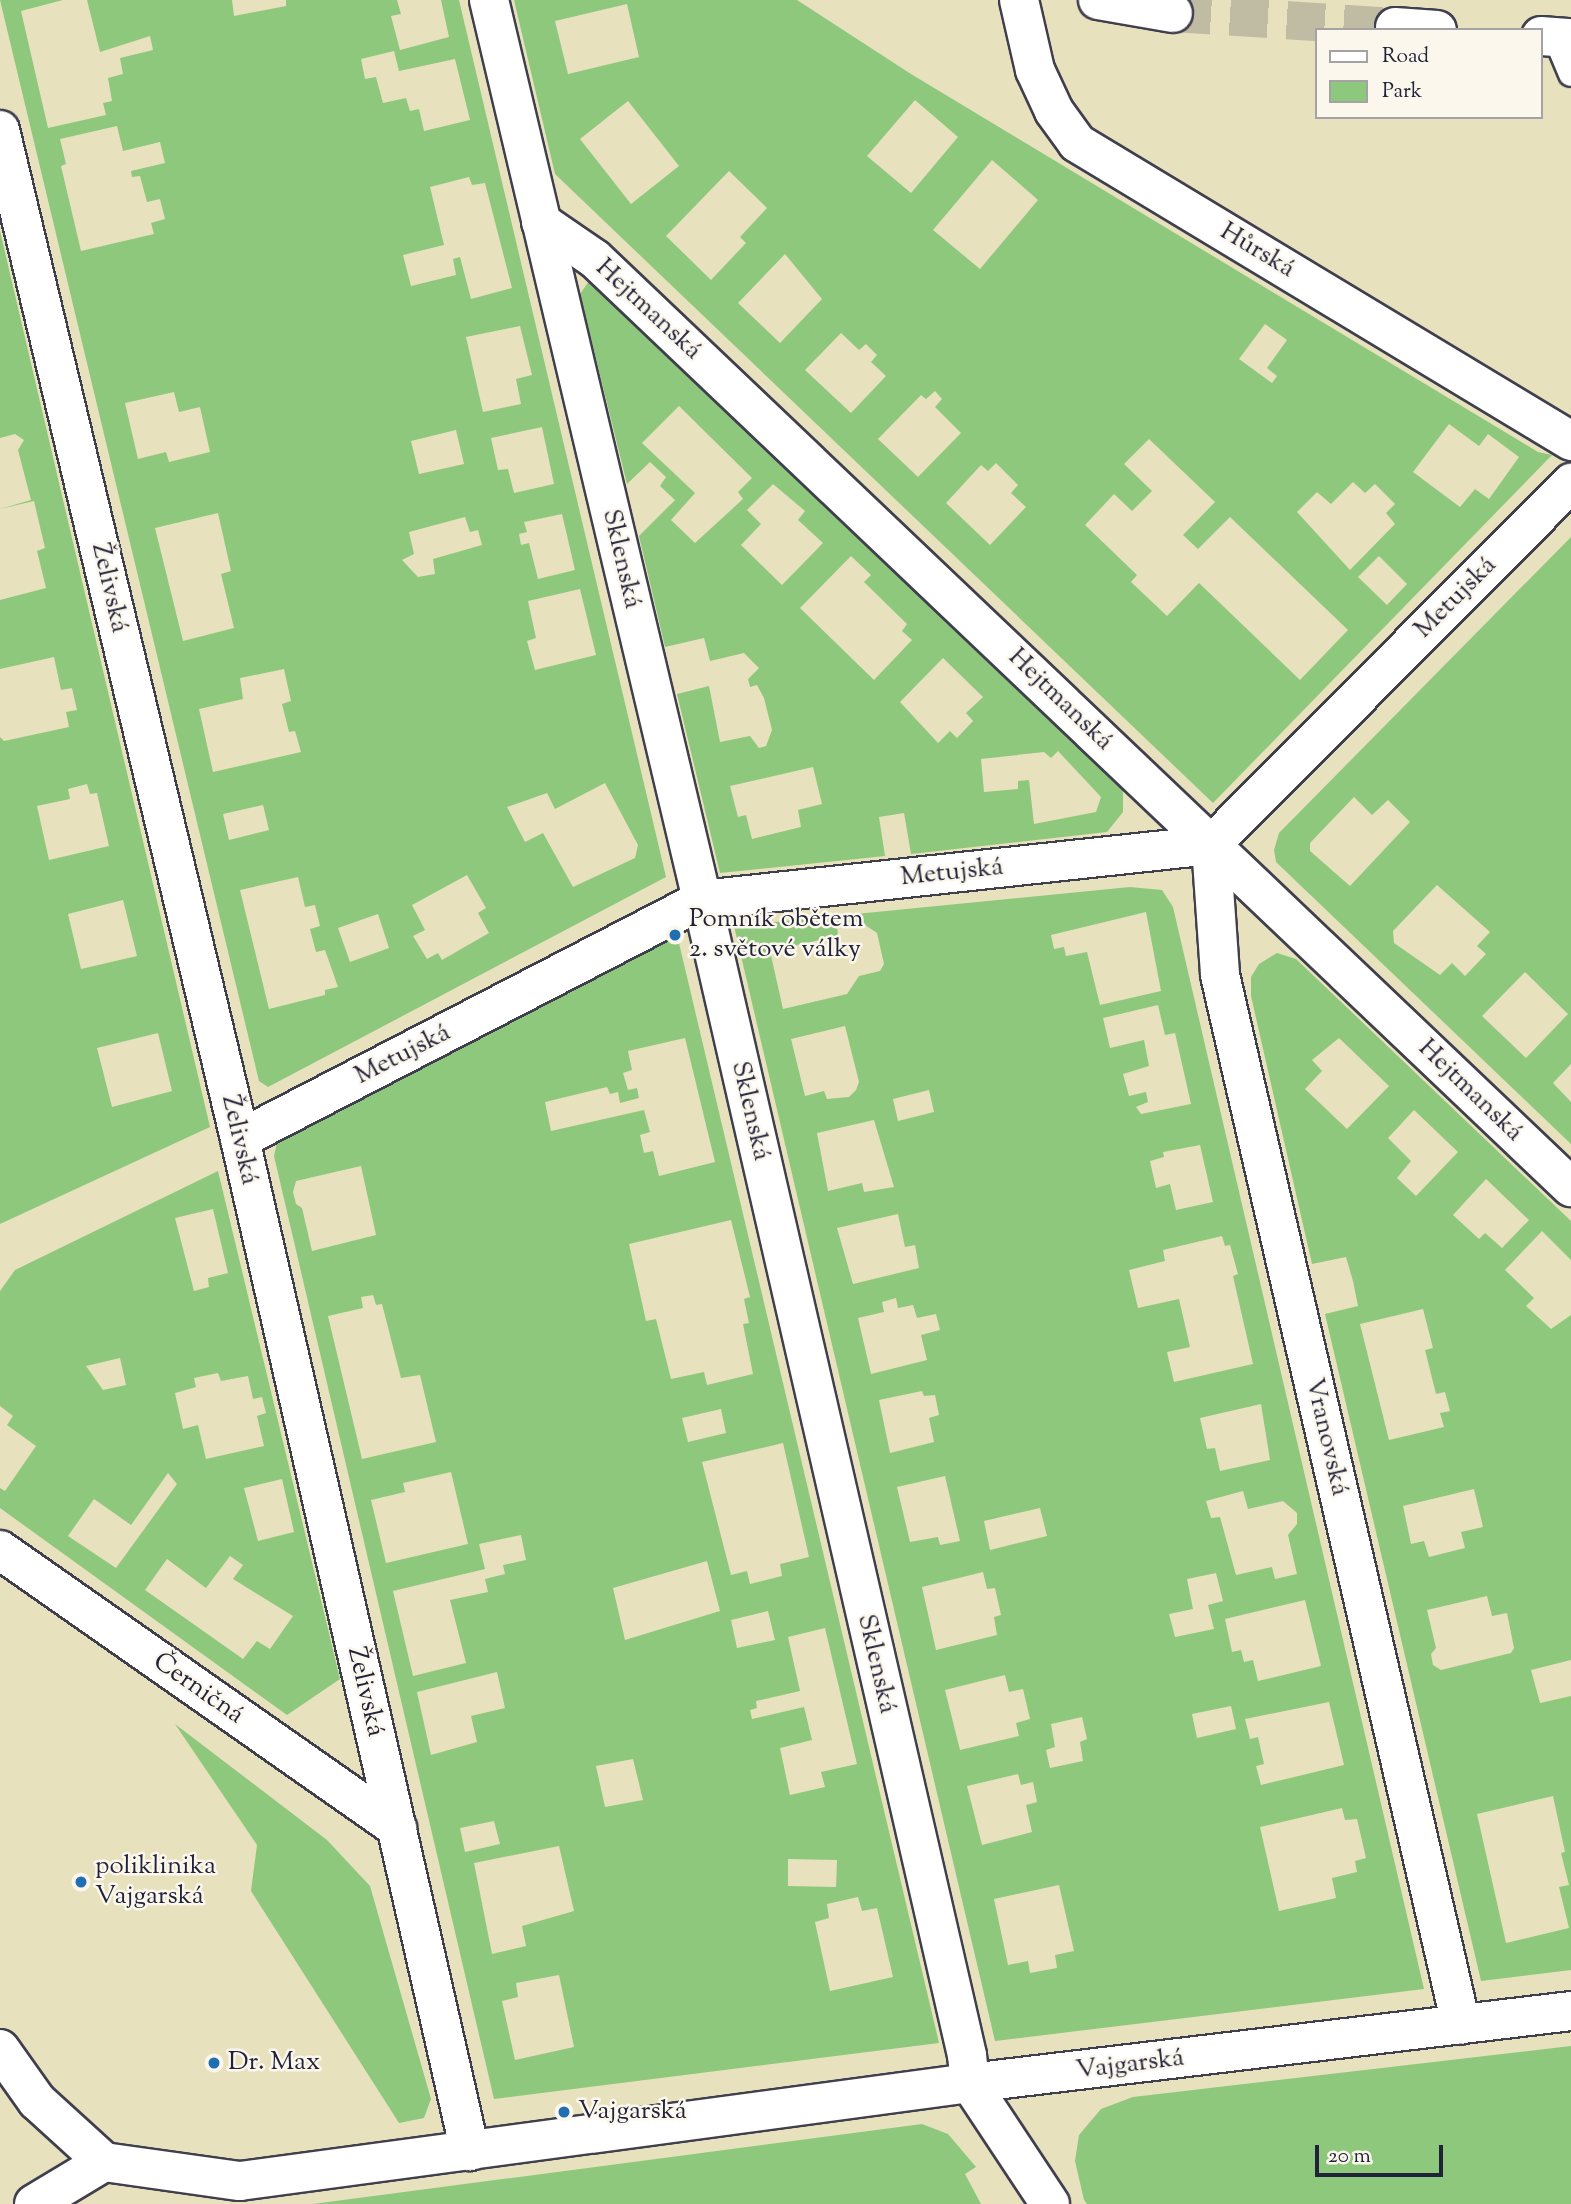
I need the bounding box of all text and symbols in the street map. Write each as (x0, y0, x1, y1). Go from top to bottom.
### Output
legend (1316, 28, 1543, 119)
text: Road (1382, 42, 1429, 72)
text: Park (1382, 77, 1422, 107)
street label: Hůrská (1214, 217, 1300, 285)
street label: Hejtmanská (588, 253, 708, 367)
street label: Sklenská (594, 506, 648, 612)
street label: Želivská (84, 540, 134, 636)
street label: Metujská (1409, 551, 1503, 645)
street label: Hejtmanská (1001, 642, 1119, 758)
street label: Metujská (899, 852, 1005, 894)
place label: Pomník obětem 2. světové války (689, 904, 863, 965)
marker: Pomník obětem 2. světové války (667, 927, 683, 943)
street label: Metujská (350, 1018, 456, 1092)
street label: Hejtmanská (1411, 1033, 1529, 1149)
street label: Sklenská (723, 1058, 777, 1164)
street label: Želivská (214, 1092, 264, 1188)
street label: Vranovská (1297, 1375, 1355, 1499)
street label: Sklenská (849, 1611, 903, 1717)
street label: Želivská (340, 1644, 390, 1740)
street label: Černičná (147, 1646, 249, 1732)
place label: poliklinika Vajgarská (95, 1851, 216, 1912)
marker: poliklinika Vajgarská (73, 1874, 89, 1890)
street label: Vajgarská (1074, 2043, 1186, 2087)
place label: Dr. Max (228, 2047, 320, 2079)
marker: Dr. Max (206, 2055, 222, 2071)
place label: Vajgarská (578, 2096, 687, 2128)
marker: Vajgarská (556, 2104, 572, 2120)
scale bar (1319, 2130, 1447, 2174)
text: 20 m (1328, 2142, 1371, 2172)

